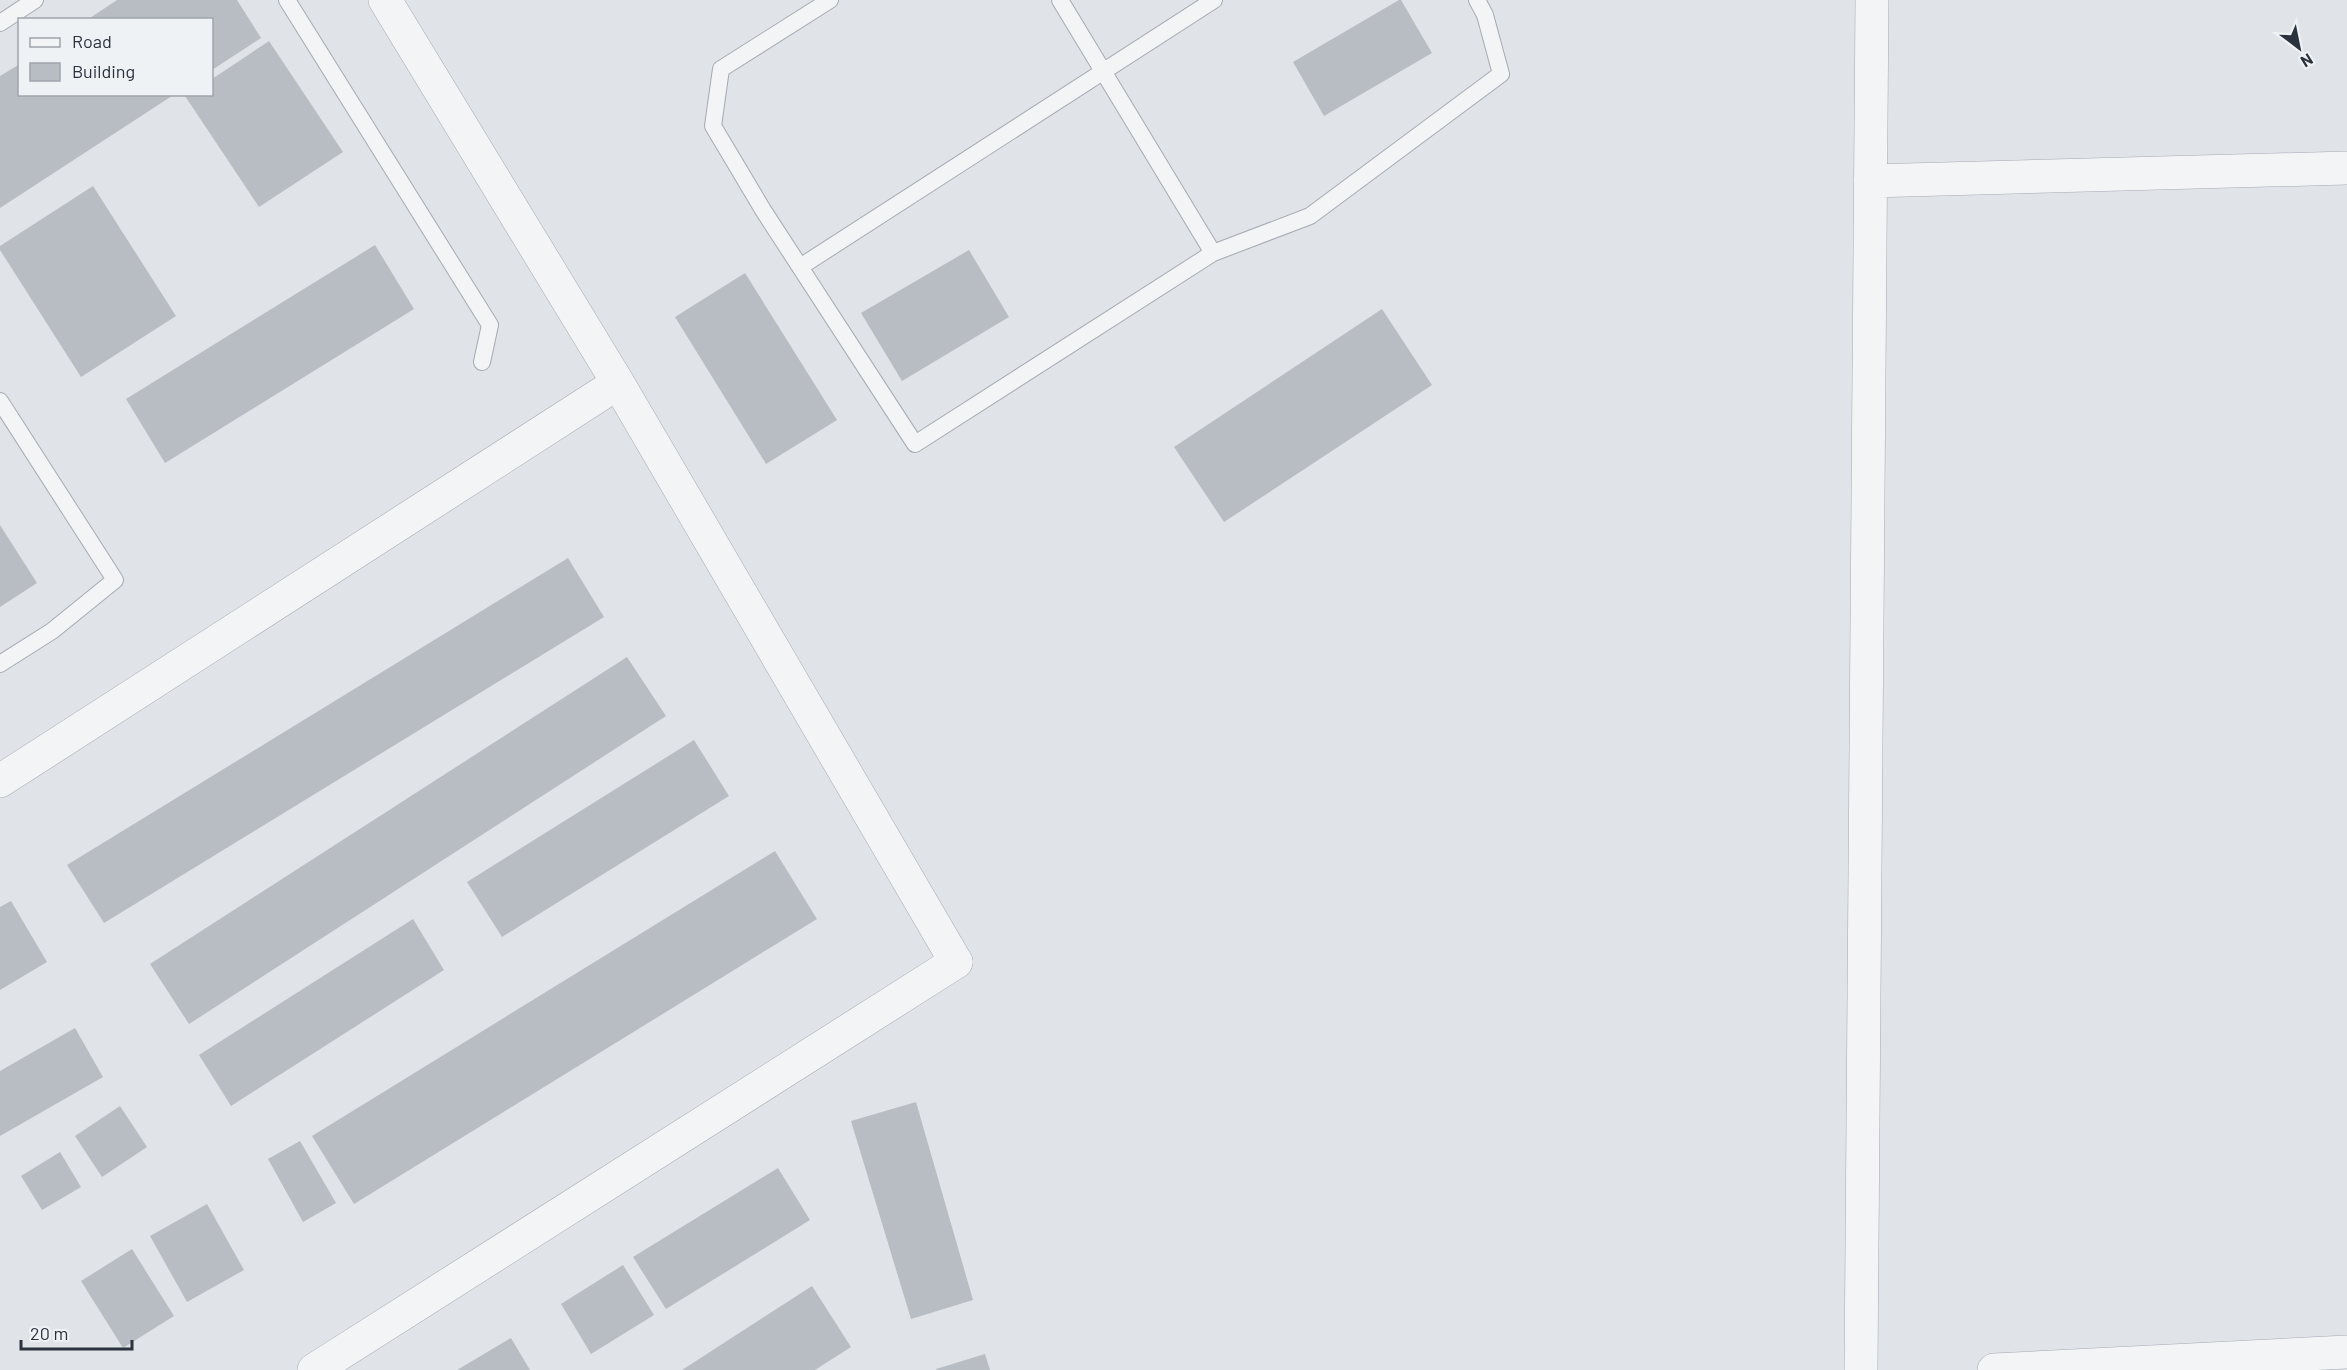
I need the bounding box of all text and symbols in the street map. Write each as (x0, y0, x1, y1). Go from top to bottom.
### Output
legend (18, 18, 213, 96)
north arrow (2269, 18, 2329, 78)
text: Road (72, 30, 112, 52)
text: N (2298, 50, 2317, 72)
text: Building (72, 60, 135, 82)
scale bar (21, 1313, 132, 1351)
text: 20 m (30, 1322, 68, 1344)

